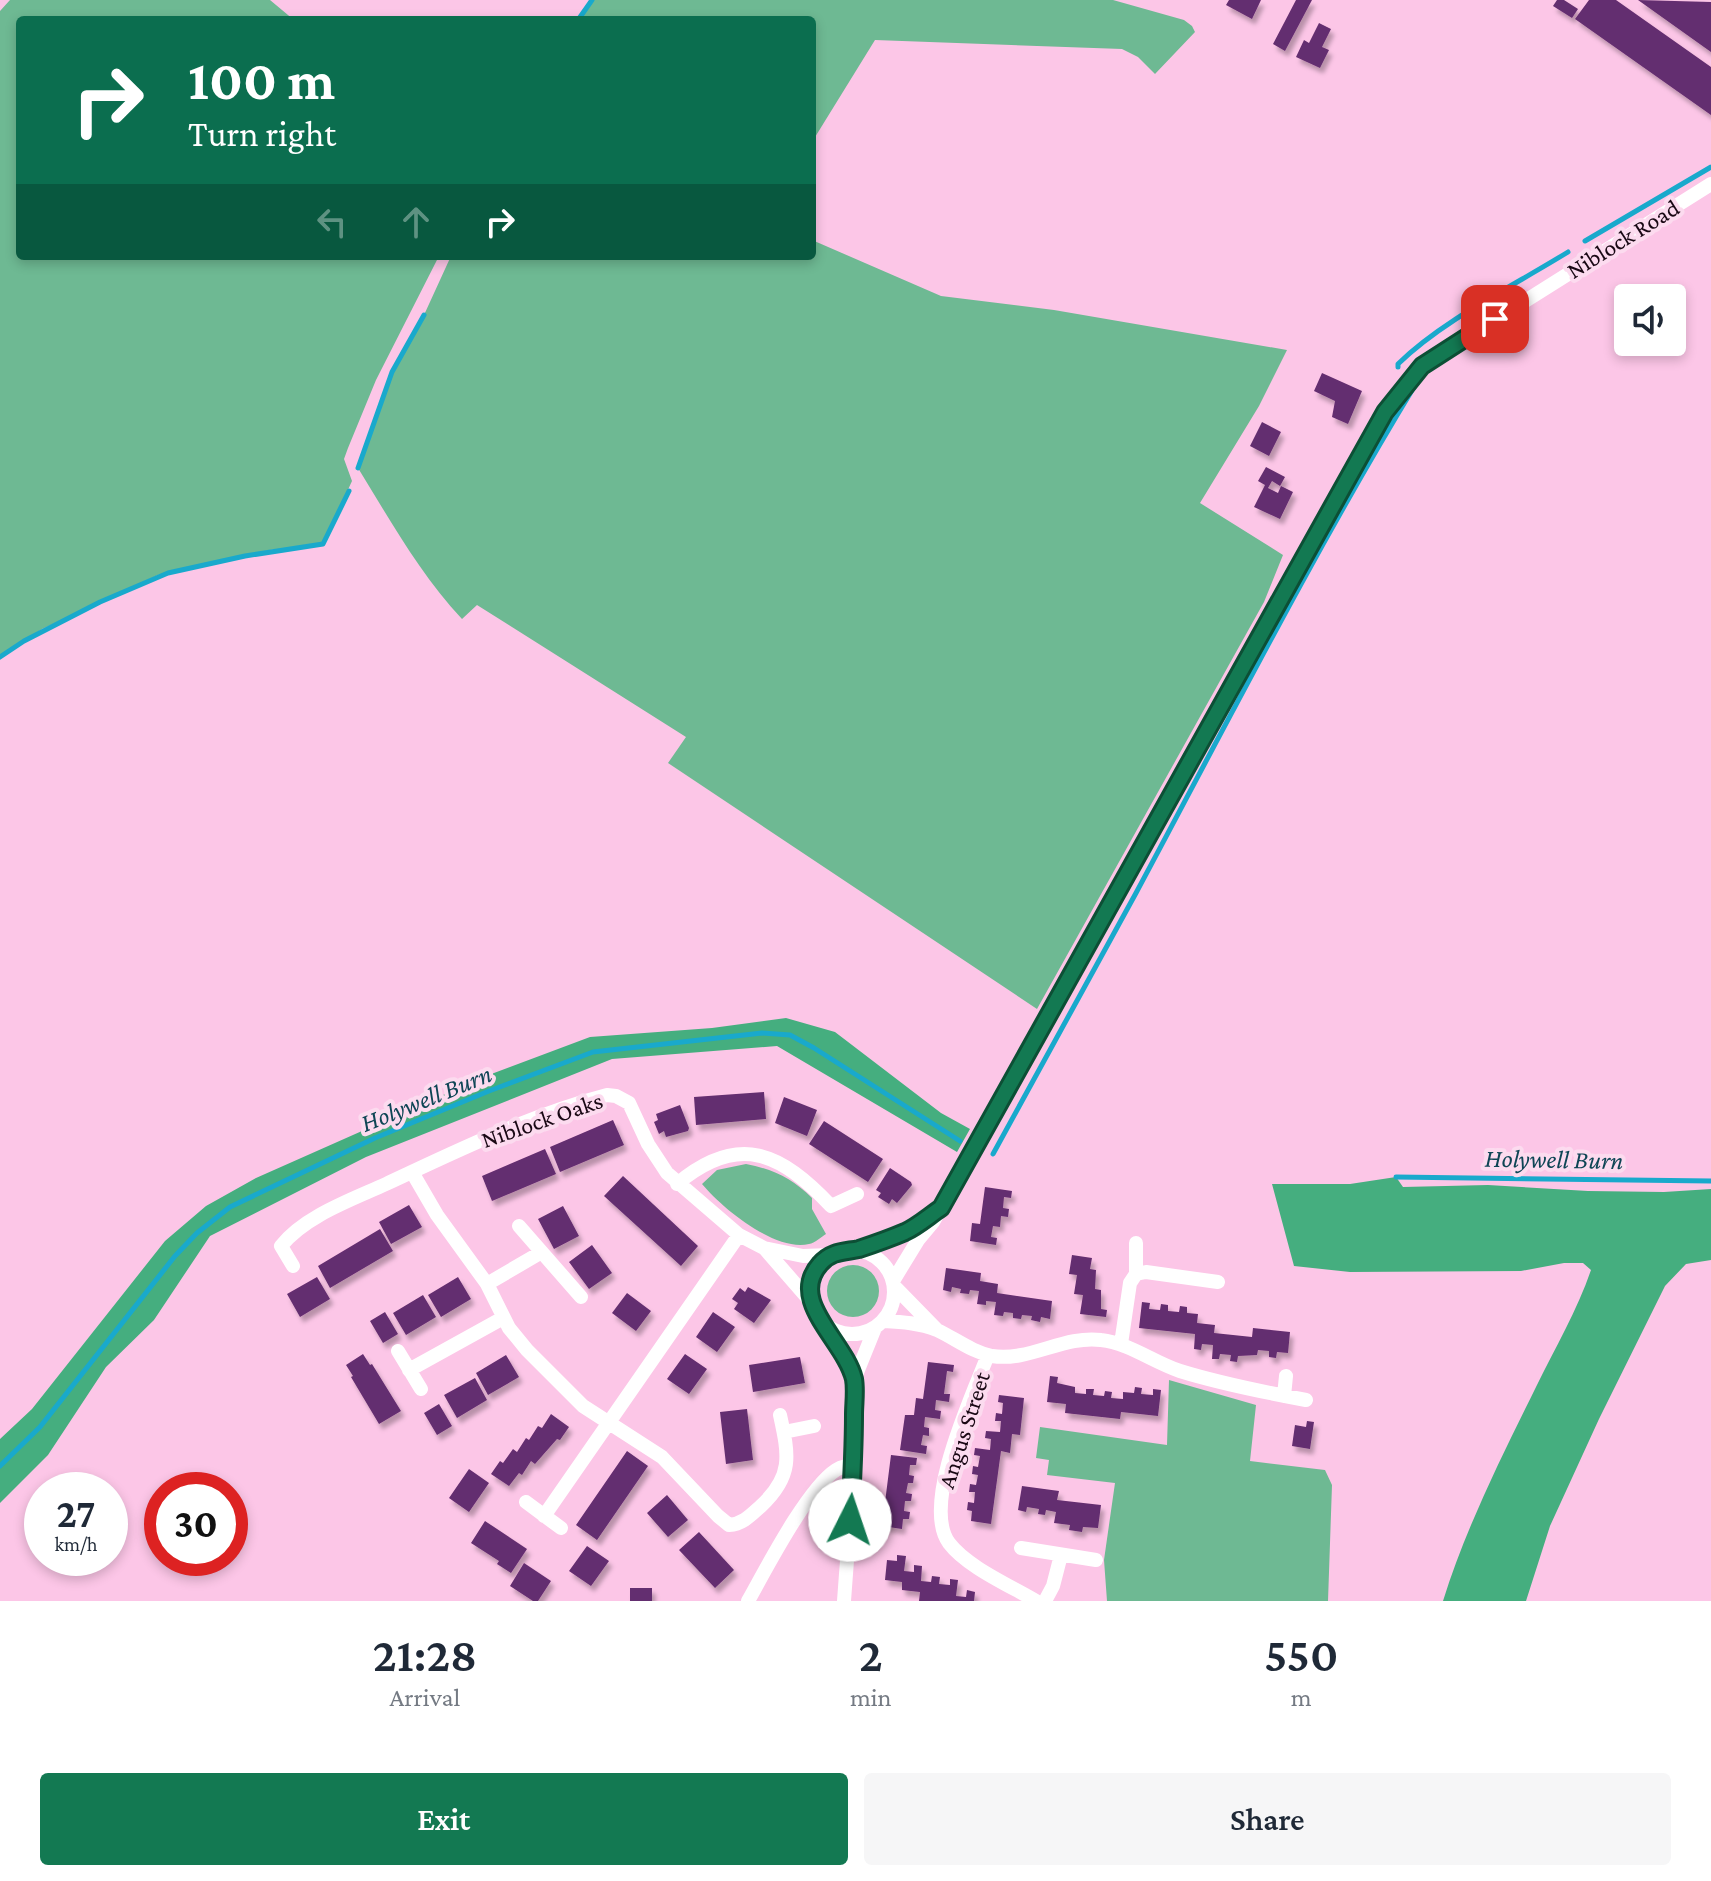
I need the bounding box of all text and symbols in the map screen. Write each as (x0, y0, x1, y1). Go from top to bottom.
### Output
icon: right (56, 48, 160, 152)
text: 100 m (188, 49, 335, 111)
text: Turn right (188, 114, 336, 154)
street label: Niblock Road (1562, 193, 1684, 284)
icon: left (310, 200, 354, 244)
icon: ahead (394, 200, 438, 244)
icon: right (478, 200, 522, 244)
map controls (1614, 284, 1686, 356)
button: sound (1614, 284, 1686, 356)
pin (1461, 285, 1529, 353)
icon: arrive (1473, 297, 1517, 341)
water label: Holywell Burn (356, 1059, 496, 1138)
street label: Niblock Oaks (478, 1086, 606, 1153)
water label: Holywell Burn (1484, 1144, 1624, 1175)
street label: Angus Street (932, 1367, 995, 1492)
speed limit sign: 30 (144, 1472, 248, 1576)
position arrow (808, 1478, 892, 1562)
text: 27 (57, 1491, 95, 1536)
text: km/h (54, 1533, 98, 1555)
text: 21:28 (373, 1628, 477, 1681)
text: 2 (859, 1628, 883, 1681)
text: 550 (1264, 1628, 1338, 1681)
text: Arrival (390, 1683, 460, 1712)
text: min (850, 1683, 892, 1712)
text: m (1291, 1683, 1312, 1712)
button: Exit (40, 1773, 848, 1865)
button: Share (864, 1773, 1671, 1865)

